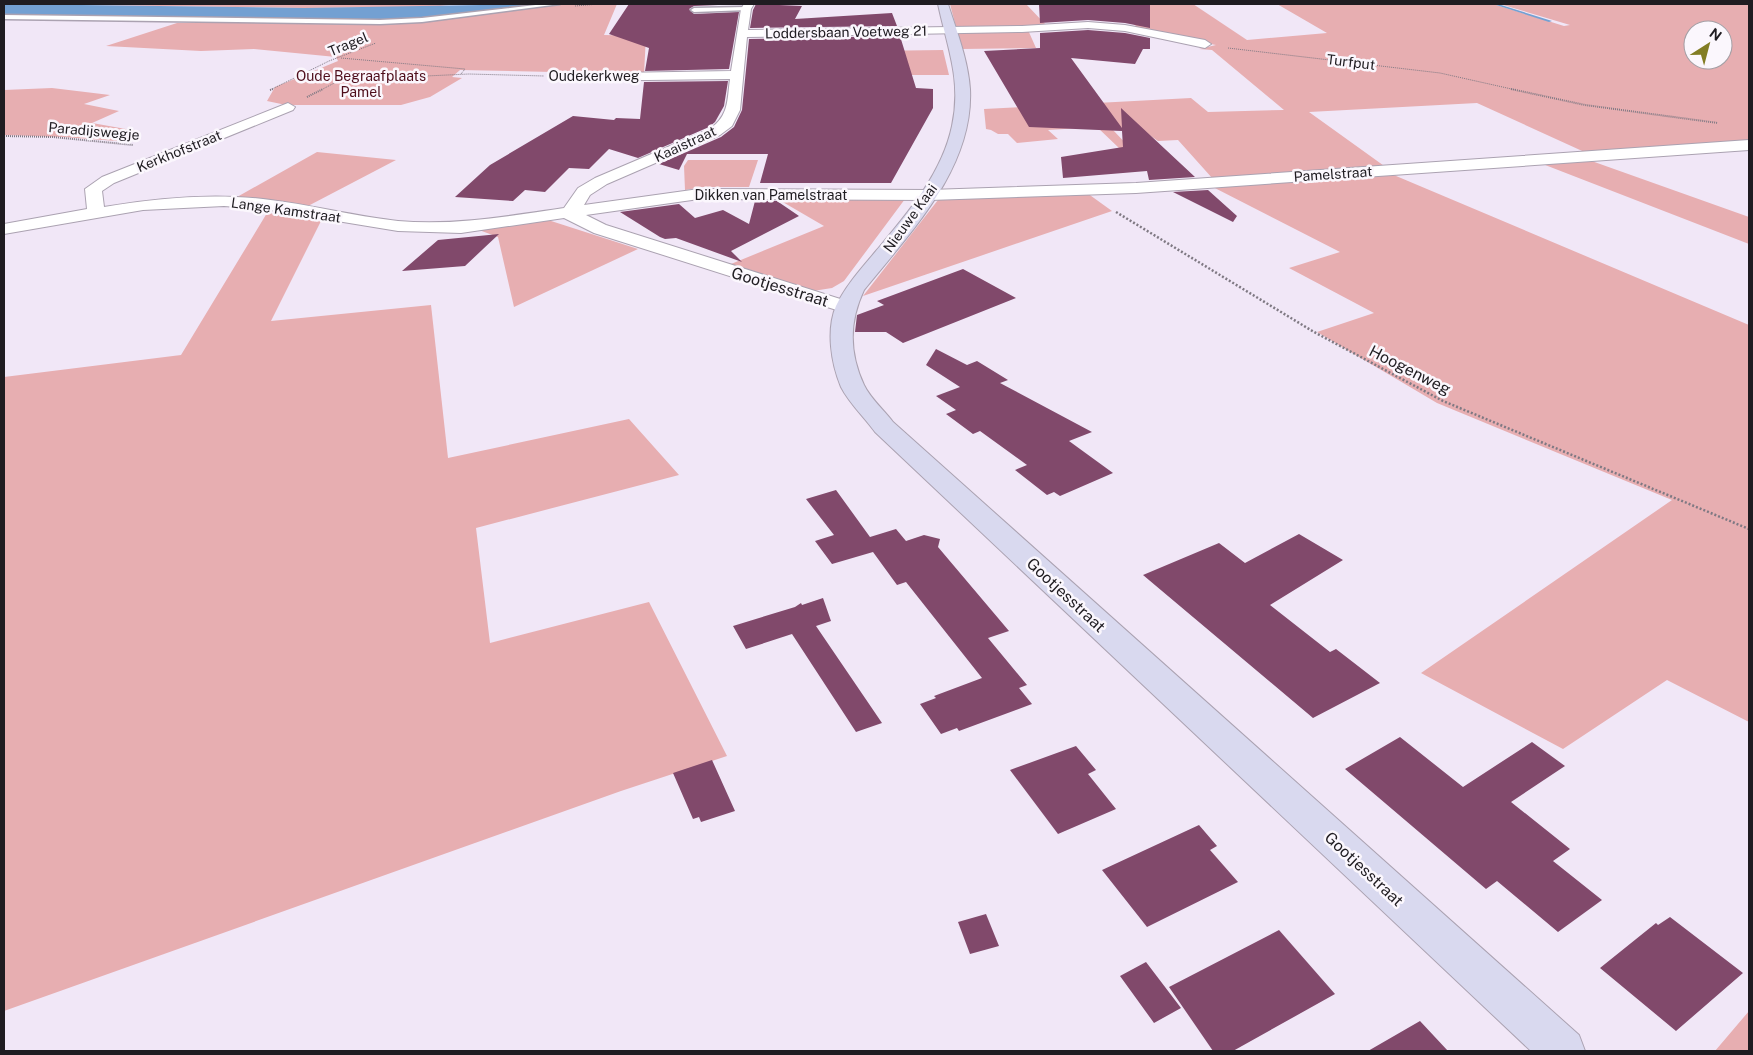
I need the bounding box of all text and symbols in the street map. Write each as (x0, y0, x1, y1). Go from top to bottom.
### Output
north arrow (1683, 20, 1733, 70)
street label: Loddersbaan Voetweg 21 (765, 23, 927, 41)
text: N (1707, 25, 1725, 44)
street label: Tragel (326, 29, 370, 59)
street label: Turfput (1326, 51, 1376, 73)
park label: Oude Begraafplaats Pamel (296, 68, 426, 100)
street label: Oudekerkweg (548, 68, 640, 84)
street label: Paradijswegje (48, 119, 140, 143)
street label: Kaaistraat (651, 123, 719, 165)
street label: Kerkhofstraat (134, 127, 224, 175)
street label: Pamelstraat (1293, 163, 1373, 185)
street label: Nieuwe Kaai (880, 181, 940, 255)
street label: Dikken van Pamelstraat (695, 187, 847, 203)
street label: Lange Kamstraat (230, 194, 342, 226)
street label: Gootjesstraat (729, 263, 831, 311)
street label: Hoogenweg (1366, 341, 1454, 399)
street label: Gootjesstraat (1023, 554, 1109, 636)
street label: Gootjesstraat (1321, 828, 1407, 910)

